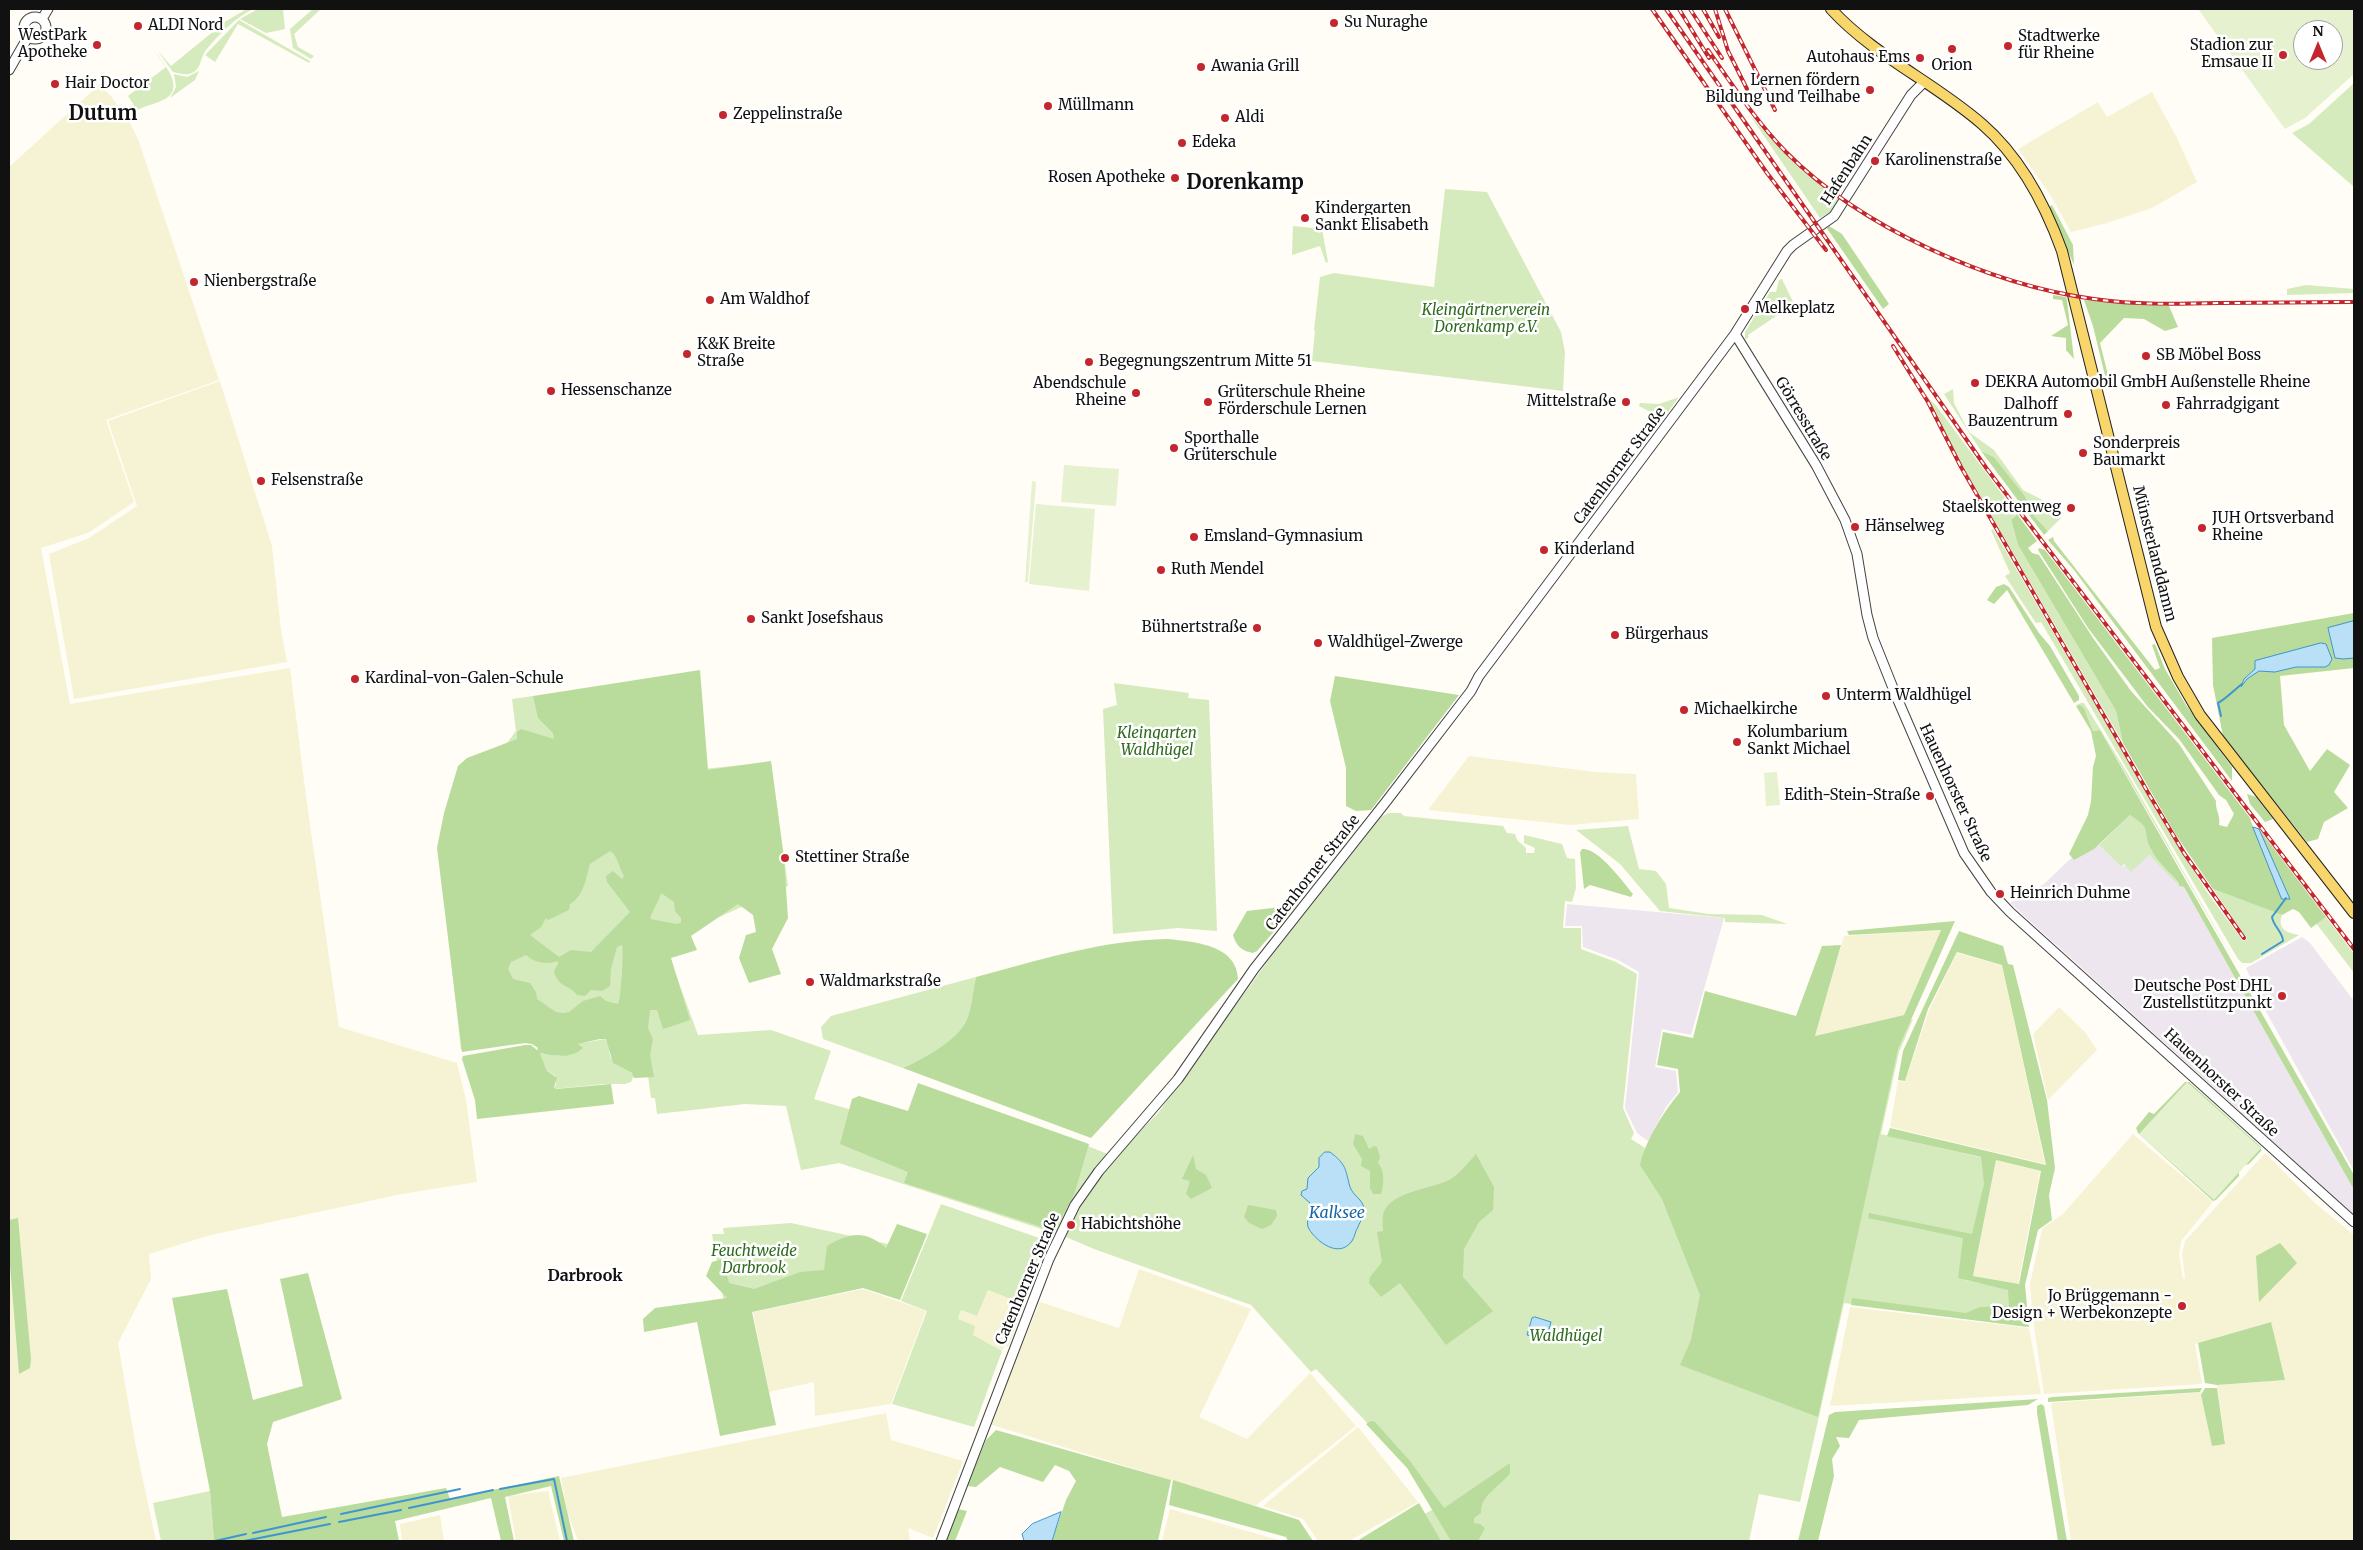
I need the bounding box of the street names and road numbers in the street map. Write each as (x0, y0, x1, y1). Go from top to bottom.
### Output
street label: Hafenbahn (1818, 132, 1876, 208)
street label: Görresstraße (1771, 374, 1835, 464)
street label: Catenhorner Straße (1570, 404, 1670, 528)
street label: Münsterlanddamm (2128, 484, 2180, 624)
street label: Hauenhorster Straße (1915, 721, 1995, 865)
street label: Catenhorner Straße (1262, 812, 1364, 934)
street label: Hauenhorster Straße (2160, 1025, 2282, 1141)
street label: Catenhorner Straße (992, 1210, 1064, 1348)

